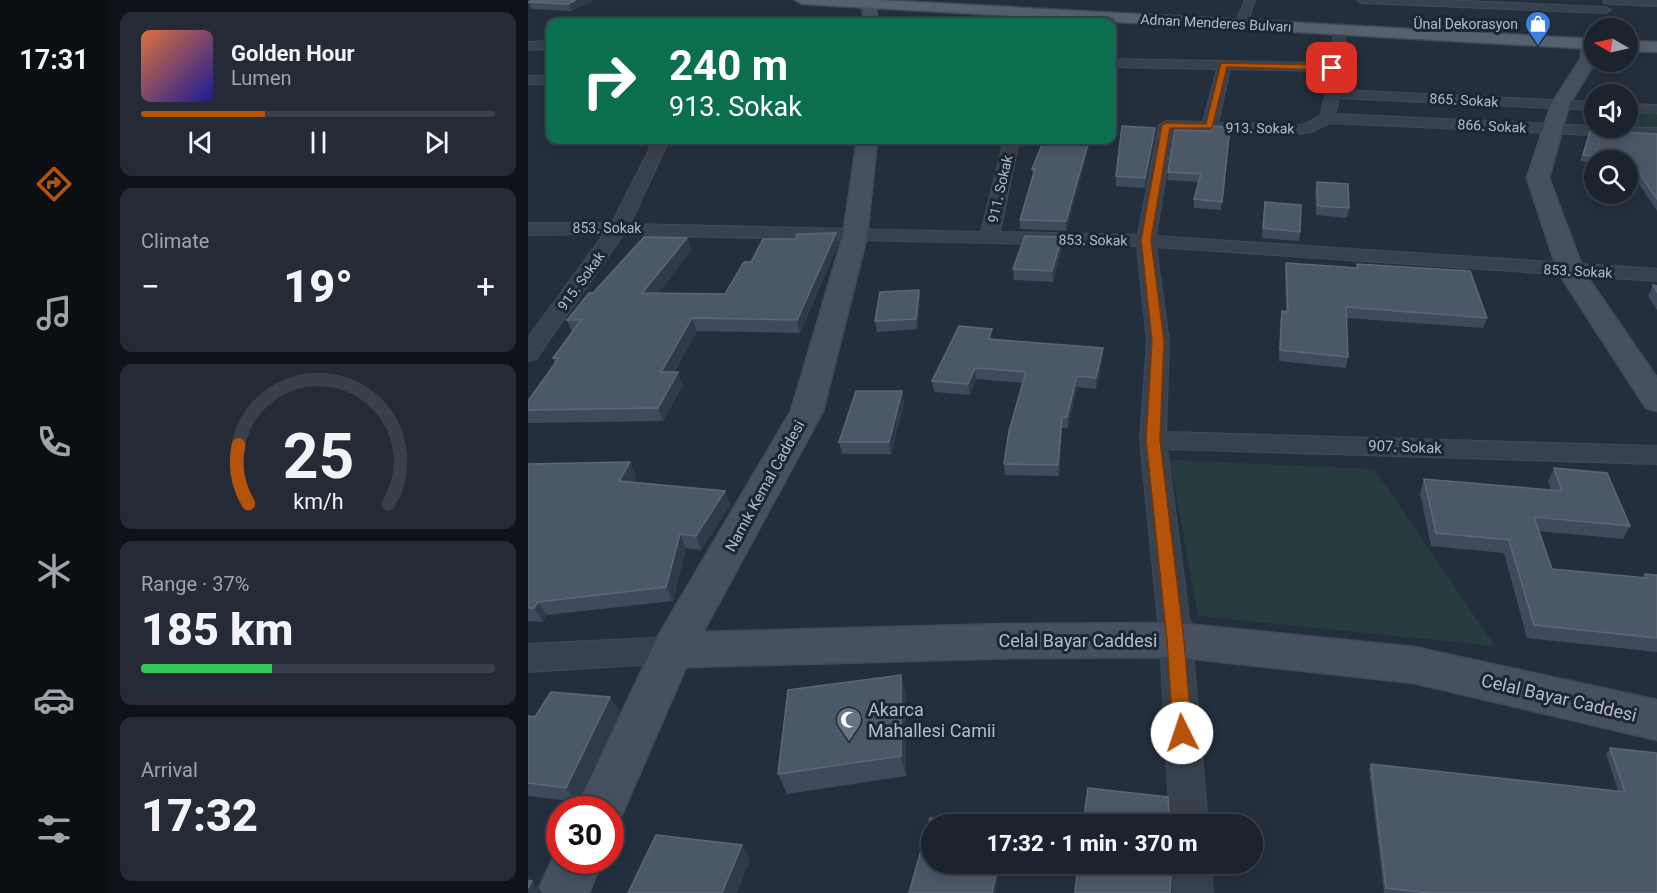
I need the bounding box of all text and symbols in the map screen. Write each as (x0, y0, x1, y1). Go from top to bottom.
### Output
shop icon: Ünal Dekorasyon (1523, 9, 1553, 47)
street label: Adnan Menderes Bulvarı (1140, 11, 1292, 35)
place label: Ünal Dekorasyon (1413, 16, 1518, 32)
north arrow (1584, 18, 1638, 72)
map controls (1584, 18, 1638, 204)
text: Golden Hour (231, 41, 355, 66)
text: 240 m (669, 41, 788, 90)
icon: right (570, 42, 648, 120)
pin (1306, 42, 1357, 93)
text: 17:31 (19, 44, 89, 76)
icon: arrive (1315, 51, 1348, 84)
text: Lumen (231, 66, 292, 90)
button: sound (1584, 84, 1638, 138)
street label: 865. Sokak (1429, 90, 1500, 110)
text: 913. Sokak (669, 91, 802, 123)
street label: 866. Sokak (1457, 116, 1528, 136)
street label: 913. Sokak (1225, 119, 1295, 137)
icon: previous (184, 126, 217, 159)
icon: pause (302, 126, 335, 159)
icon: next (420, 126, 453, 159)
button: search (1584, 150, 1638, 204)
street label: 911. Sokak (984, 153, 1016, 224)
icon: directions (33, 163, 75, 205)
street label: 853. Sokak (573, 220, 642, 236)
text: Climate (141, 229, 209, 253)
street label: 853. Sokak (1058, 231, 1128, 249)
street label: 915. Sokak (554, 248, 608, 314)
text: 19° (283, 260, 353, 313)
street label: 853. Sokak (1543, 261, 1614, 281)
text: − (141, 267, 160, 306)
text: + (476, 267, 495, 306)
icon: music (33, 292, 75, 334)
street label: Namık Kemal Caddesi (721, 417, 809, 555)
text: 25 (282, 420, 354, 493)
icon: phone (33, 421, 75, 463)
street label: 907. Sokak (1368, 437, 1443, 457)
text: km/h (293, 489, 343, 514)
icon: climate (33, 550, 75, 592)
text: Range · 37% (141, 572, 249, 596)
text: 185 km (141, 603, 293, 656)
street label: Celal Bayar Caddesi (999, 630, 1157, 651)
street label: Celal Bayar Caddesi (1479, 669, 1639, 726)
icon: car (33, 679, 75, 721)
place label: Akarca Mahallesi Camii (868, 699, 996, 741)
position arrow (1150, 701, 1214, 765)
mosque icon: Akarca Mahallesi Camii (834, 705, 864, 743)
text: Arrival (141, 758, 198, 782)
text: 17:32 (141, 789, 258, 842)
speed limit sign: 30 (546, 796, 624, 874)
icon: filters (33, 808, 75, 850)
text: 17:32 · 1 min · 370 m (987, 831, 1197, 856)

